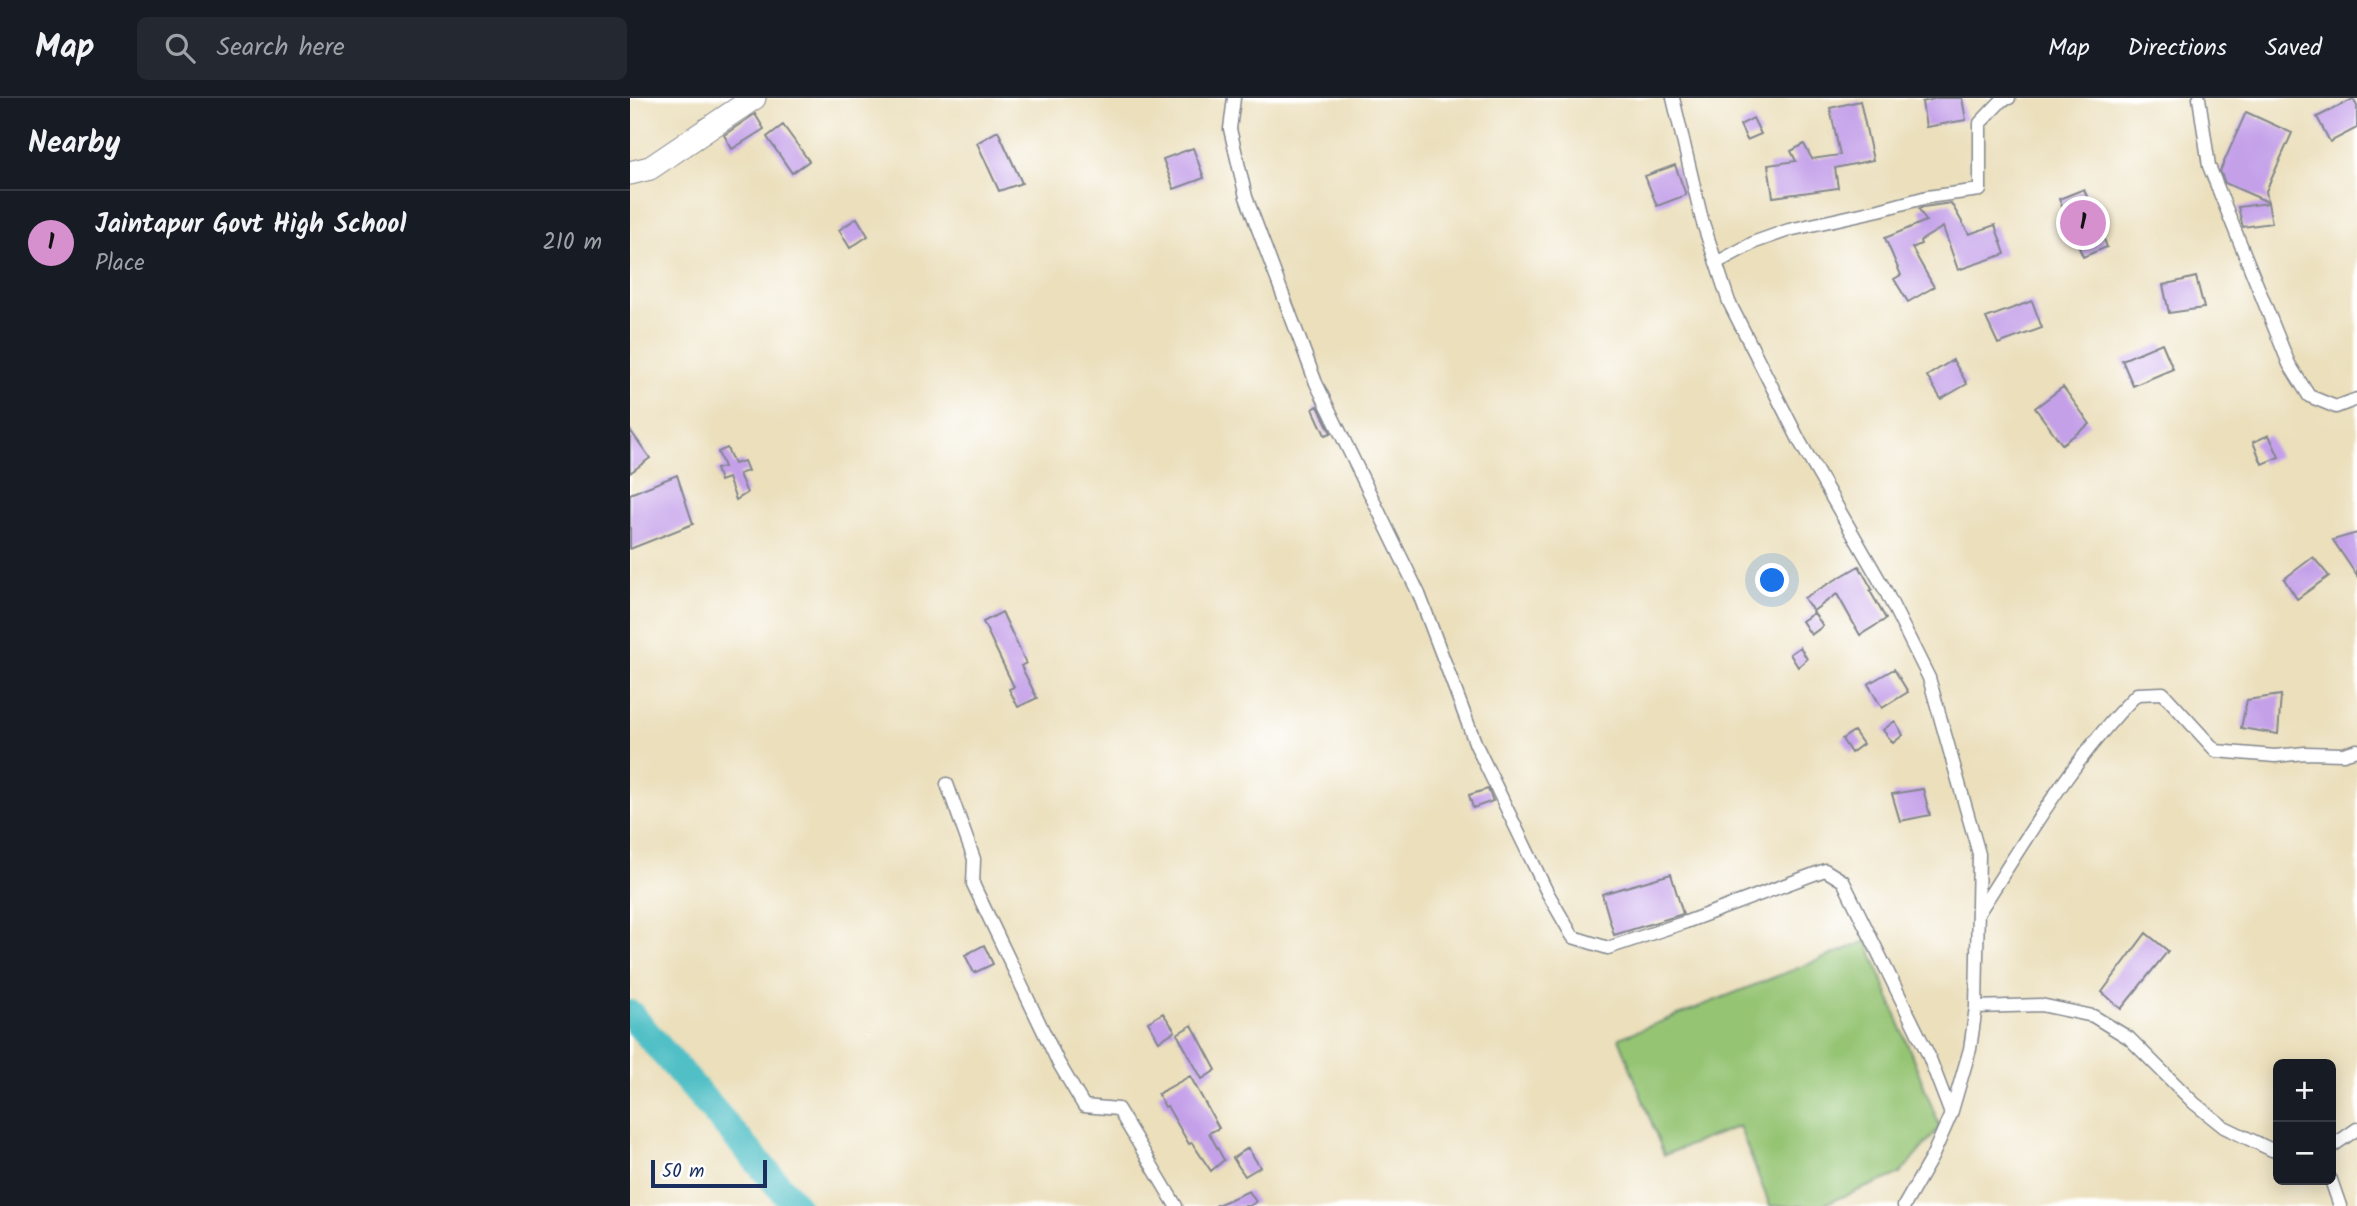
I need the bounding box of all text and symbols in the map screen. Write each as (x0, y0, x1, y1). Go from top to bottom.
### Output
search box (137, 17, 627, 80)
text: Map (35, 22, 95, 75)
text: Search here (217, 27, 345, 69)
icon: search (161, 29, 199, 67)
text: Map (2048, 29, 2090, 68)
text: Directions (2128, 29, 2227, 68)
text: Saved (2265, 29, 2322, 68)
text: Nearby (28, 120, 120, 168)
pin: 1 (2060, 197, 2106, 249)
text: Jaintapur Govt High School (95, 204, 406, 246)
text: 1 (48, 225, 54, 261)
text: 210 m (542, 225, 602, 261)
text: Place (95, 246, 145, 282)
your location (1755, 563, 1789, 597)
map controls (2273, 1059, 2336, 1185)
button: + (2273, 1059, 2336, 1122)
button: − (2273, 1122, 2336, 1185)
scale bar (651, 1157, 766, 1189)
text: 50 m (662, 1157, 704, 1187)

